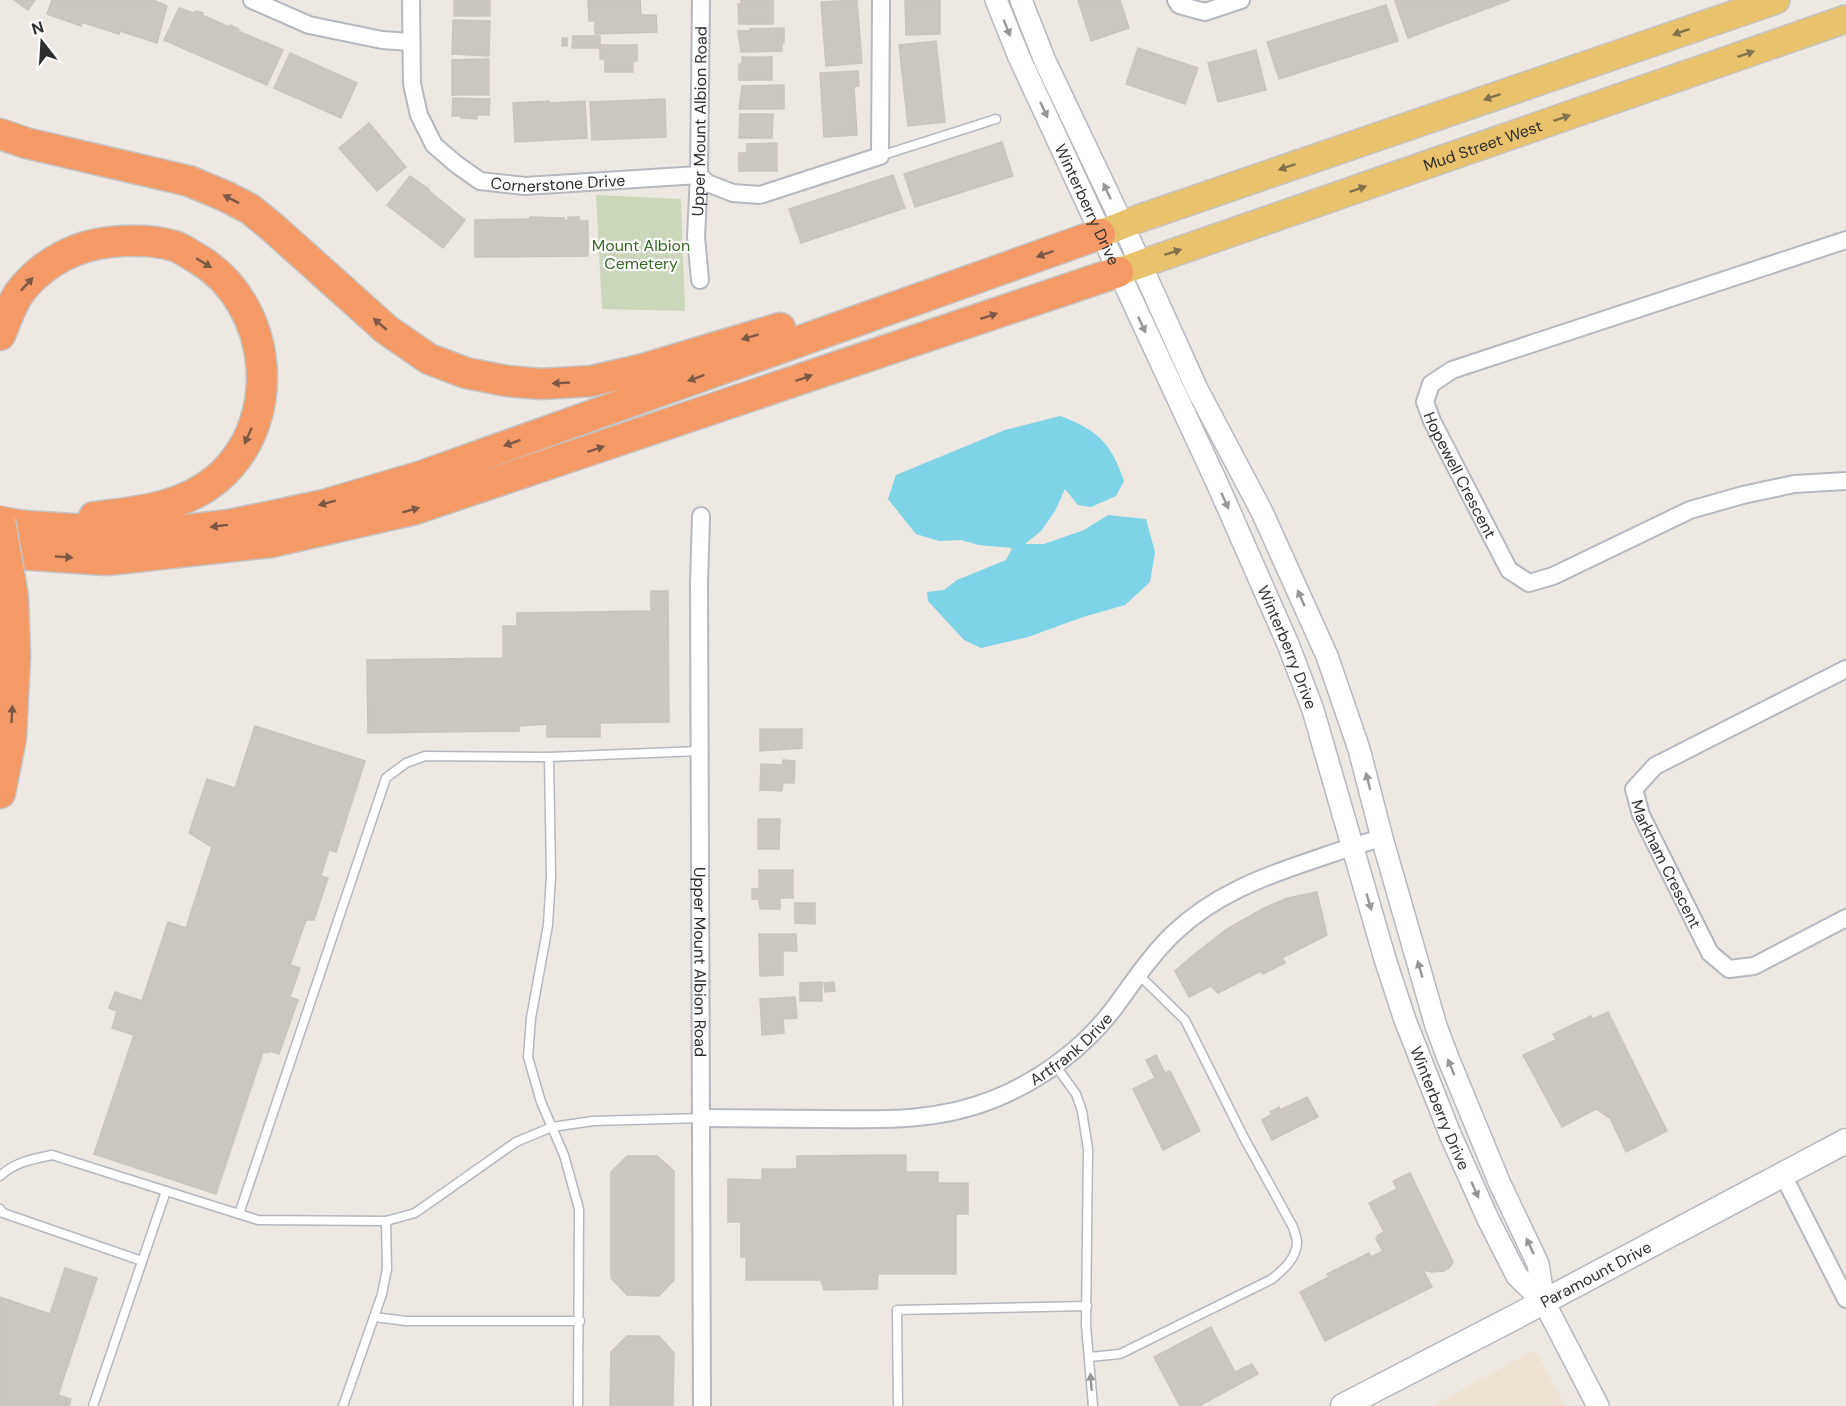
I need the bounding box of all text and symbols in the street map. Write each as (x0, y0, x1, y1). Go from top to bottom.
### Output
north arrow (12, 12, 72, 72)
text: N (29, 16, 46, 40)
one-way arrow (1002, 20, 1012, 38)
street label: Upper Mount Albion Road (687, 26, 712, 217)
one-way arrow (1672, 28, 1690, 38)
one-way arrow (1737, 49, 1755, 59)
one-way arrow (1483, 93, 1501, 102)
one-way arrow (1039, 101, 1048, 118)
one-way arrow (1553, 113, 1571, 123)
street label: Mud Street West (1421, 115, 1545, 176)
street label: Winterberry Drive (1050, 140, 1124, 269)
one-way arrow (1278, 163, 1296, 173)
street label: Cornerstone Drive (489, 170, 626, 197)
one-way arrow (1102, 183, 1111, 200)
one-way arrow (1349, 184, 1367, 193)
one-way arrow (223, 195, 240, 204)
park label: Mount Albion Cemetery (592, 235, 690, 274)
one-way arrow (1164, 246, 1182, 256)
one-way arrow (1036, 250, 1054, 259)
one-way arrow (196, 258, 212, 269)
one-way arrow (20, 277, 34, 292)
one-way arrow (980, 311, 998, 320)
one-way arrow (1138, 316, 1147, 333)
one-way arrow (372, 318, 388, 331)
one-way arrow (740, 333, 758, 342)
one-way arrow (796, 373, 814, 383)
one-way arrow (687, 374, 705, 384)
one-way arrow (551, 378, 570, 387)
street label: Hopewell Crescent (1419, 409, 1501, 542)
one-way arrow (244, 428, 253, 445)
one-way arrow (503, 439, 521, 449)
one-way arrow (587, 443, 605, 453)
one-way arrow (1220, 493, 1230, 511)
one-way arrow (318, 499, 336, 509)
one-way arrow (402, 505, 420, 514)
one-way arrow (209, 521, 228, 531)
one-way arrow (55, 552, 74, 562)
street label: Winterberry Drive (1253, 582, 1322, 712)
one-way arrow (1296, 589, 1306, 607)
one-way arrow (8, 705, 17, 724)
one-way arrow (1362, 772, 1372, 790)
street label: Markham Crescent (1626, 797, 1706, 932)
street label: Upper Mount Albion Road (689, 867, 711, 1057)
one-way arrow (1365, 893, 1374, 911)
one-way arrow (1415, 960, 1424, 978)
street label: Artfrank Drive (1026, 1008, 1117, 1090)
street label: Winterberry Drive (1405, 1043, 1475, 1173)
one-way arrow (1446, 1058, 1455, 1076)
one-way arrow (1470, 1182, 1480, 1200)
street label: Paramount Drive (1537, 1236, 1655, 1313)
one-way arrow (1525, 1237, 1534, 1254)
one-way arrow (1086, 1372, 1096, 1391)

